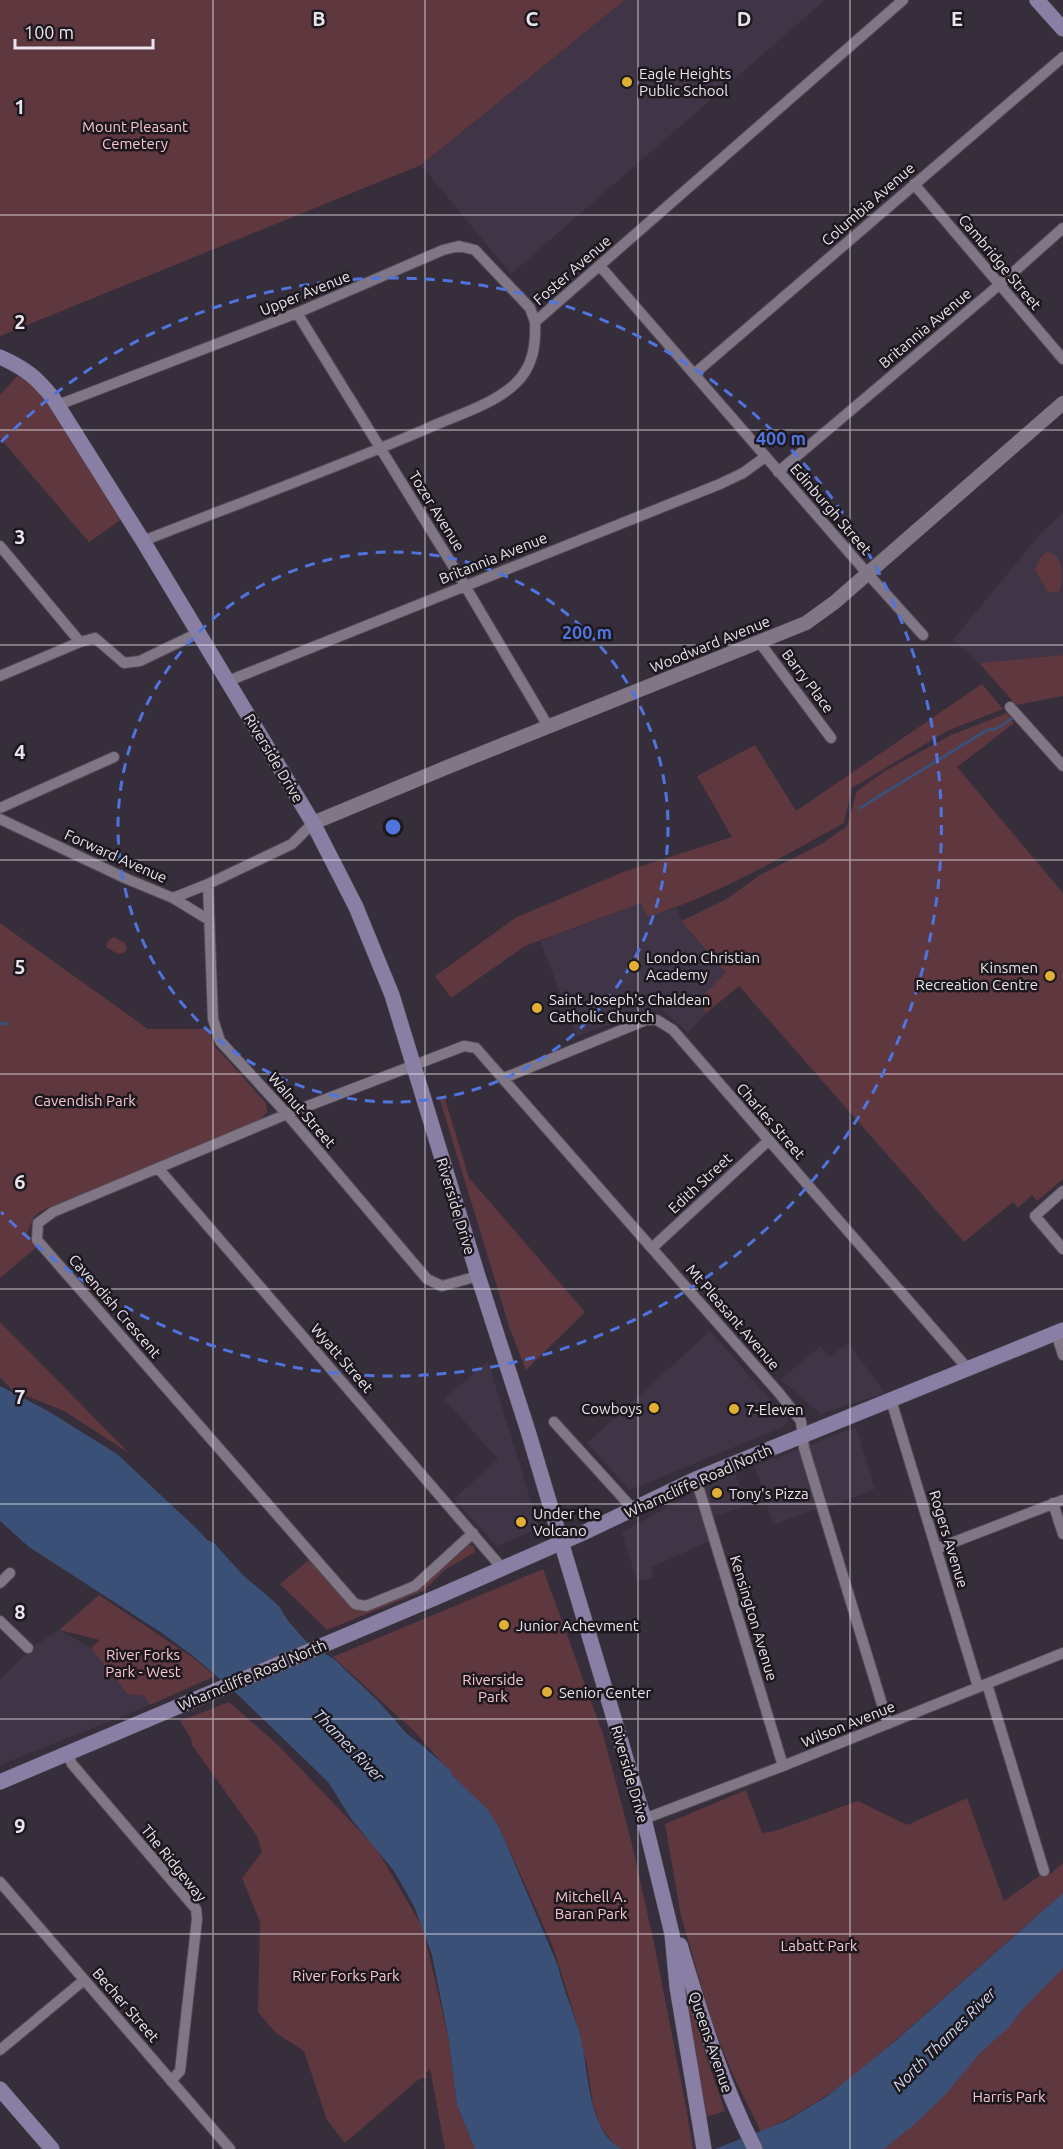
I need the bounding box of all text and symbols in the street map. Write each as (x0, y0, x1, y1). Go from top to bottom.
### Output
text: B (312, 7, 326, 30)
text: C (526, 7, 539, 30)
text: D (737, 7, 751, 30)
text: E (951, 7, 963, 30)
scale bar (15, 12, 153, 50)
text: 100 m (24, 22, 74, 42)
place label: Eagle Heights Public School (639, 65, 731, 99)
marker: Eagle Heights Public School (620, 75, 634, 89)
text: 1 (14, 95, 26, 118)
park label: Mount Pleasant Cemetery (82, 118, 188, 152)
street label: Columbia Avenue (818, 159, 918, 249)
street label: Cambridge Street (955, 211, 1045, 313)
street label: Foster Avenue (530, 232, 614, 308)
street label: Upper Avenue (257, 267, 353, 319)
street label: Britannia Avenue (876, 285, 974, 371)
text: 2 (14, 310, 26, 333)
text: 400 m (756, 428, 806, 448)
street label: Edinburgh Street (787, 460, 875, 558)
street label: Tozer Avenue (406, 468, 468, 554)
text: 3 (14, 525, 26, 548)
street label: Britannia Avenue (437, 529, 549, 587)
street label: Woodward Avenue (648, 612, 772, 676)
text: 200 m (562, 622, 612, 642)
street label: Barry Place (779, 646, 837, 716)
street label: Riverside Drive (241, 711, 307, 805)
text: 4 (14, 740, 26, 763)
centre of rings (383, 817, 403, 837)
street label: Forward Avenue (62, 826, 170, 886)
place label: London Christian Academy (646, 949, 760, 983)
text: 5 (14, 955, 26, 978)
marker: London Christian Academy (627, 959, 641, 973)
place label: Kinsmen Recreation Centre (916, 959, 1038, 993)
marker: Kinsmen Recreation Centre (1043, 969, 1057, 983)
place label: Saint Joseph's Chaldean Catholic Church (549, 991, 710, 1025)
marker: Saint Joseph's Chaldean Catholic Church (530, 1001, 544, 1015)
street label: Walnut Street (265, 1069, 339, 1151)
street label: Charles Street (733, 1079, 809, 1163)
park label: Cavendish Park (34, 1092, 136, 1109)
street label: Edith Street (665, 1149, 735, 1217)
street label: Riverside Drive (433, 1156, 479, 1256)
text: 6 (14, 1170, 26, 1193)
street label: Cavendish Crescent (66, 1251, 165, 1361)
street label: Mt Pleasant Avenue (683, 1261, 783, 1373)
street label: Wyatt Street (307, 1320, 377, 1396)
text: 7 (14, 1385, 26, 1408)
place label: Cowboys (581, 1400, 642, 1417)
marker: Cowboys (647, 1401, 661, 1415)
place label: 7-Eleven (746, 1401, 804, 1418)
marker: 7-Eleven (727, 1402, 741, 1416)
street label: Wharncliffe Road North (622, 1441, 774, 1521)
place label: Tony's Pizza (729, 1485, 809, 1502)
marker: Tony's Pizza (710, 1486, 724, 1500)
street label: Rogers Avenue (926, 1488, 972, 1590)
place label: Under the Volcano (533, 1505, 601, 1539)
marker: Under the Volcano (514, 1515, 528, 1529)
street label: Kensington Avenue (727, 1553, 781, 1683)
text: 8 (14, 1600, 26, 1623)
place label: Junior Achevment (516, 1617, 639, 1634)
marker: Junior Achevment (497, 1618, 511, 1632)
street label: Wharncliffe Road North (175, 1636, 329, 1714)
park label: River Forks Park - West (105, 1646, 181, 1680)
park label: Riverside Park (462, 1671, 524, 1705)
place label: Senior Center (559, 1684, 651, 1701)
marker: Senior Center (540, 1685, 554, 1699)
street label: Wilson Avenue (799, 1697, 897, 1751)
water label: Thames River (310, 1705, 389, 1786)
street label: Riverside Drive (608, 1723, 652, 1825)
text: 9 (14, 1814, 26, 1837)
street label: The Ridgeway (138, 1821, 210, 1905)
park label: Mitchell A. Baran Park (555, 1888, 628, 1922)
park label: Labatt Park (781, 1937, 858, 1954)
street label: Becher Street (89, 1964, 163, 2046)
park label: River Forks Park (292, 1967, 400, 1984)
water label: North Thames River (889, 1983, 1000, 2094)
street label: Queens Avenue (686, 1989, 736, 2095)
park label: Harris Park (973, 2088, 1046, 2105)

